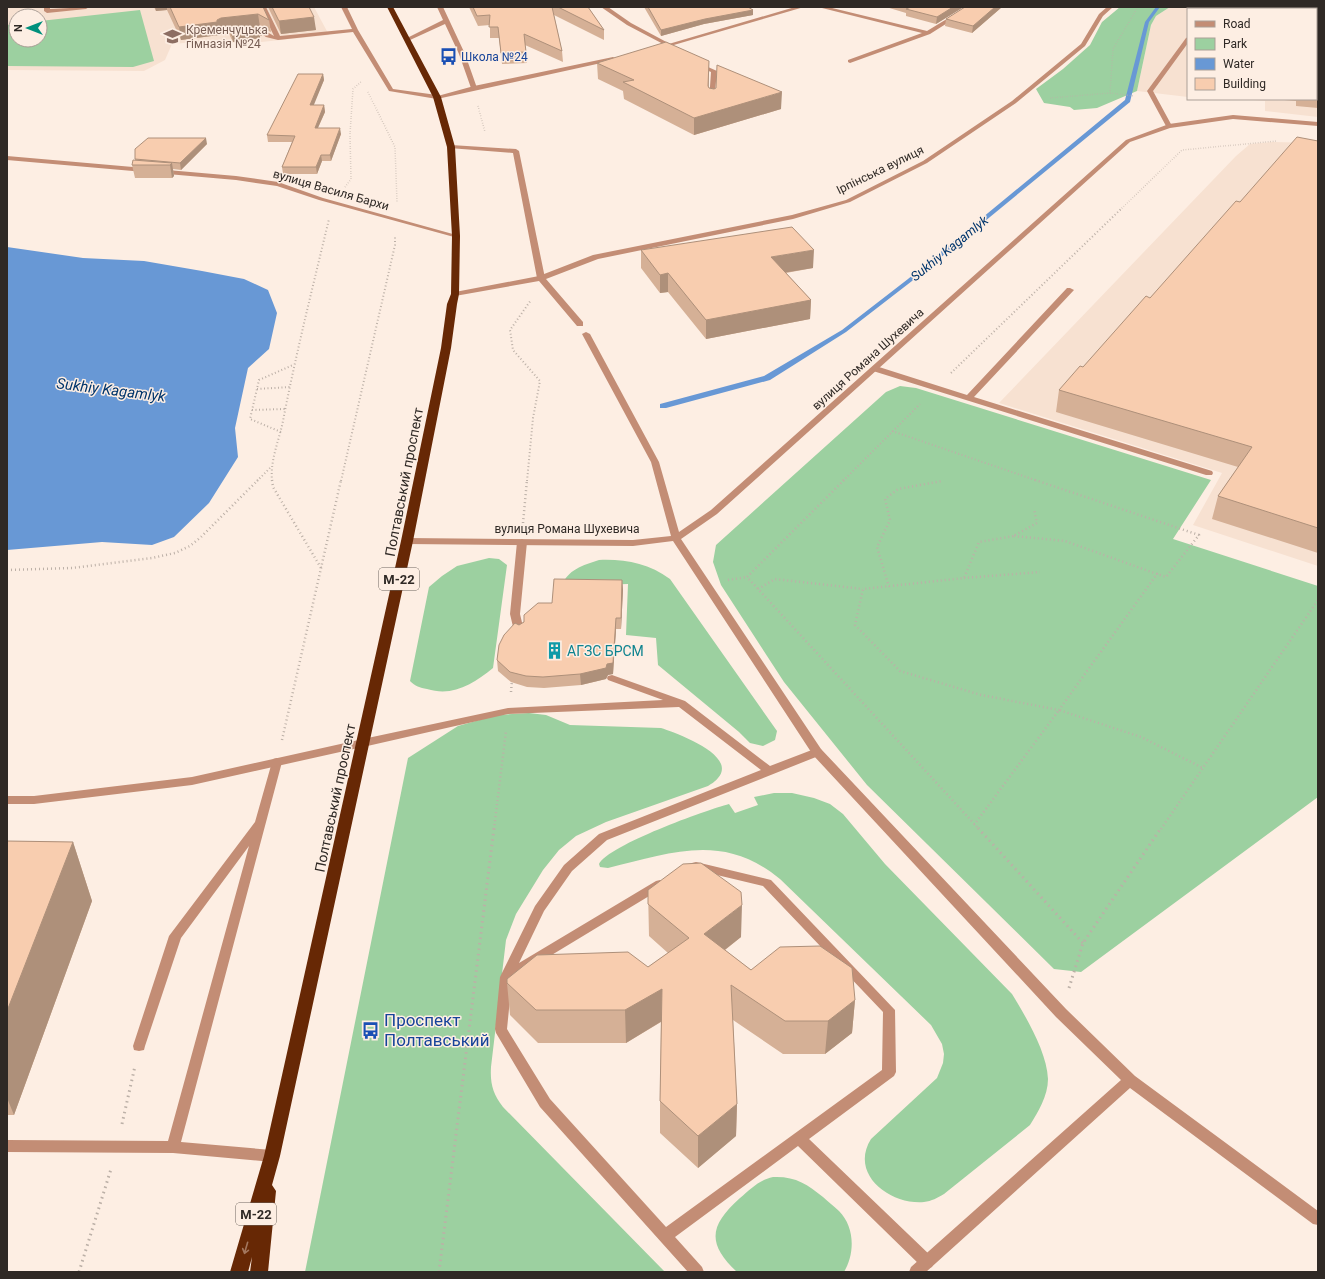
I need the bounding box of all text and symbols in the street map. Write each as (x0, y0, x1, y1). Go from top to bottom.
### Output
north arrow (8, 8, 48, 48)
legend (1187, 8, 1317, 100)
text: Road (1223, 17, 1251, 31)
place label: Кременчуцька гімназія №24 (186, 23, 268, 51)
text: N (12, 24, 25, 32)
school or university icon: Кременчуцька гімназія №24 (163, 27, 183, 47)
text: Park (1223, 37, 1248, 51)
bus stop icon: Школа №24 (438, 47, 458, 67)
place label: Школа №24 (461, 50, 528, 64)
text: Water (1223, 57, 1254, 71)
text: Building (1223, 77, 1266, 91)
street label: Ірпінська вулиця (834, 143, 926, 197)
street label: вулиця Василя Бархи (271, 167, 391, 213)
water label: Sukhiy Kagamlyk (908, 212, 991, 284)
street label: вулиця Романа Шухевича (809, 305, 927, 413)
water label: Sukhiy Kagamlyk (55, 374, 167, 406)
street label: Полтавський проспект (382, 406, 426, 558)
street label: вулиця Романа Шухевича (494, 522, 640, 536)
road number: М-22 (379, 568, 419, 590)
building icon: АГЗС БРСМ (544, 641, 564, 661)
place label: АГЗС БРСМ (567, 643, 644, 659)
street label: Полтавський проспект (311, 722, 359, 874)
place label: Проспект Полтавський (384, 1010, 489, 1050)
bus stop icon: Проспект Полтавський (361, 1020, 381, 1040)
road number: М-22 (236, 1203, 276, 1225)
one-way arrow (242, 1241, 249, 1254)

